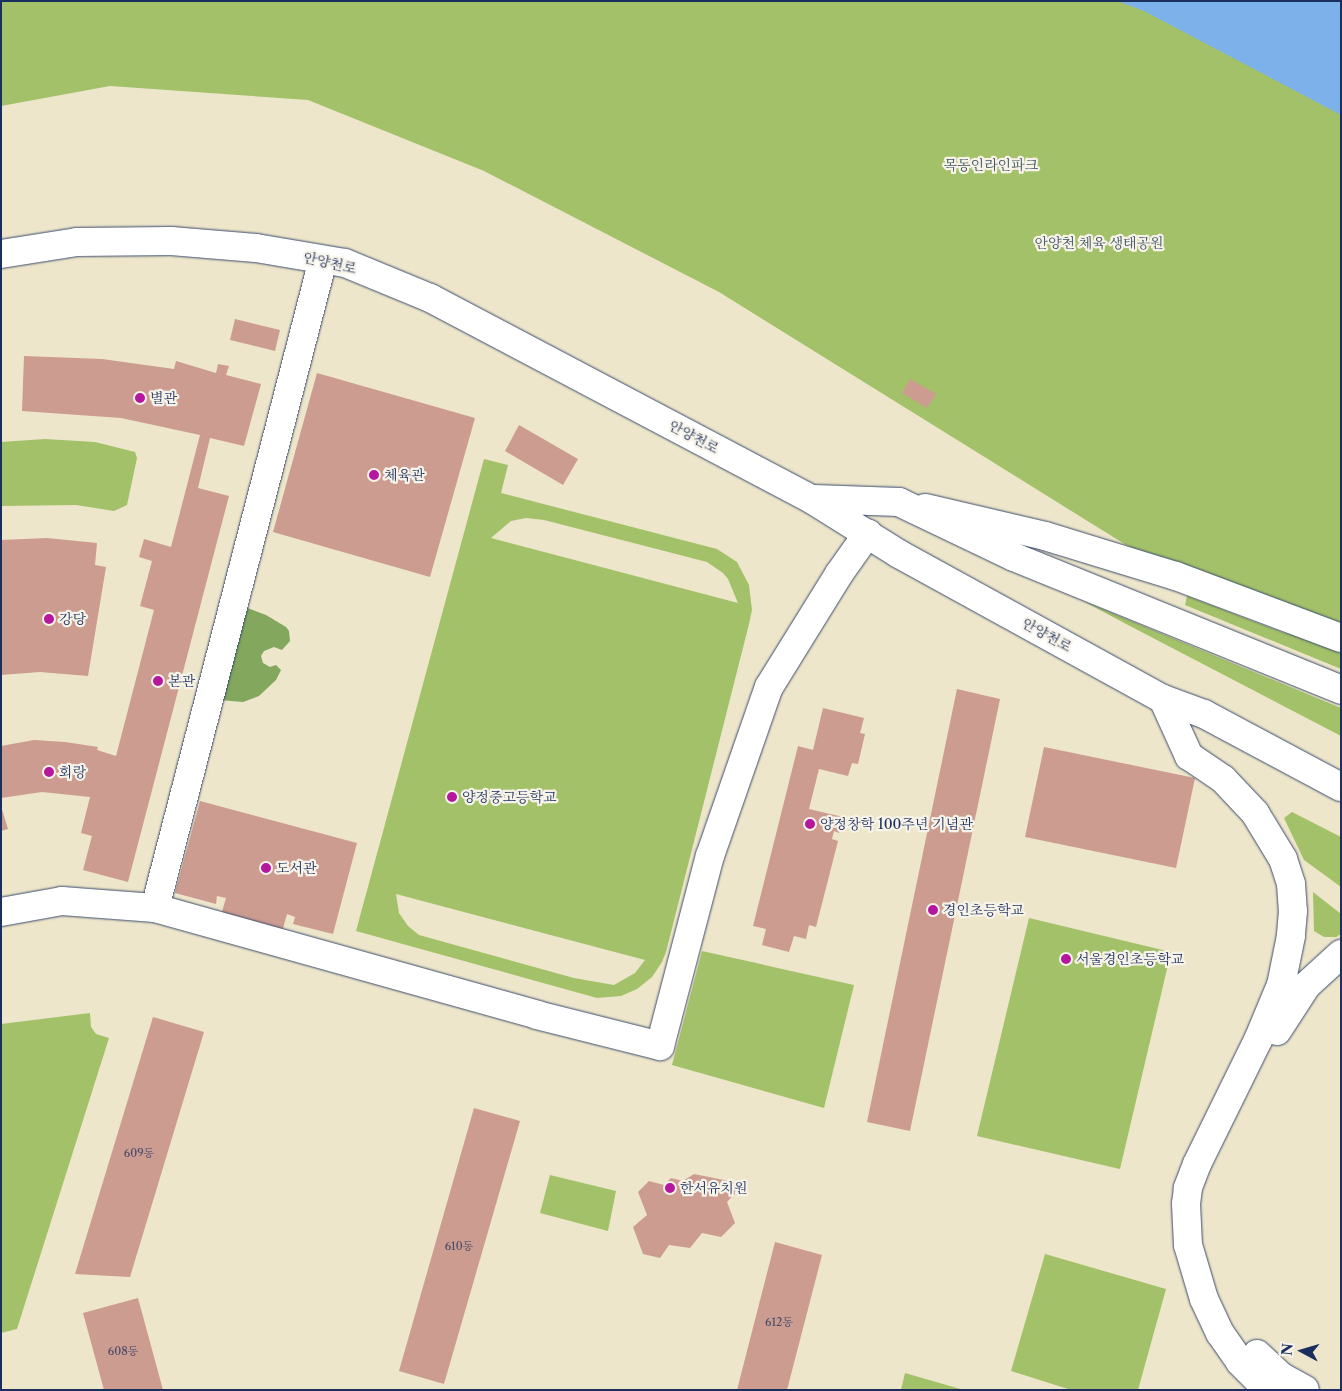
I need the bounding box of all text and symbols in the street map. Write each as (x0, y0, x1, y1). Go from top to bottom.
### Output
park label: 목동인라인파크 (944, 157, 1038, 173)
park label: 안양천 체육 생태공원 (1034, 235, 1164, 251)
street label: 안양천로 (302, 249, 358, 277)
place label: 별관 (150, 390, 177, 406)
marker: 별관 (134, 392, 146, 404)
street label: 안양천로 (666, 417, 722, 457)
place label: 체육관 (384, 467, 425, 483)
marker: 체육관 (368, 469, 380, 481)
place label: 강당 (59, 611, 86, 627)
marker: 강당 (43, 613, 55, 625)
street label: 안양천로 (1019, 615, 1075, 655)
place label: 본관 (168, 673, 195, 689)
marker: 본관 (152, 675, 164, 687)
place label: 회랑 (59, 764, 86, 780)
marker: 회랑 (43, 766, 55, 778)
place label: 양정중고등학교 (462, 789, 557, 805)
marker: 양정중고등학교 (446, 791, 458, 803)
place label: 양정창학 100주년 기념관 (820, 816, 973, 832)
marker: 양정창학 100주년 기념관 (804, 818, 816, 830)
place label: 도서관 (276, 860, 317, 876)
marker: 도서관 (260, 862, 272, 874)
place label: 경인초등학교 (943, 902, 1024, 918)
marker: 경인초등학교 (927, 904, 939, 916)
place label: 서울경인초등학교 (1076, 951, 1184, 967)
marker: 서울경인초등학교 (1060, 953, 1072, 965)
house number: 609동 (124, 1146, 154, 1160)
place label: 한서유치원 (680, 1180, 748, 1196)
marker: 한서유치원 (664, 1182, 676, 1194)
house number: 610동 (445, 1239, 473, 1253)
house number: 612동 (765, 1315, 793, 1329)
north arrow (1277, 1326, 1327, 1376)
text: N (1277, 1342, 1297, 1356)
house number: 608동 (108, 1344, 138, 1358)

